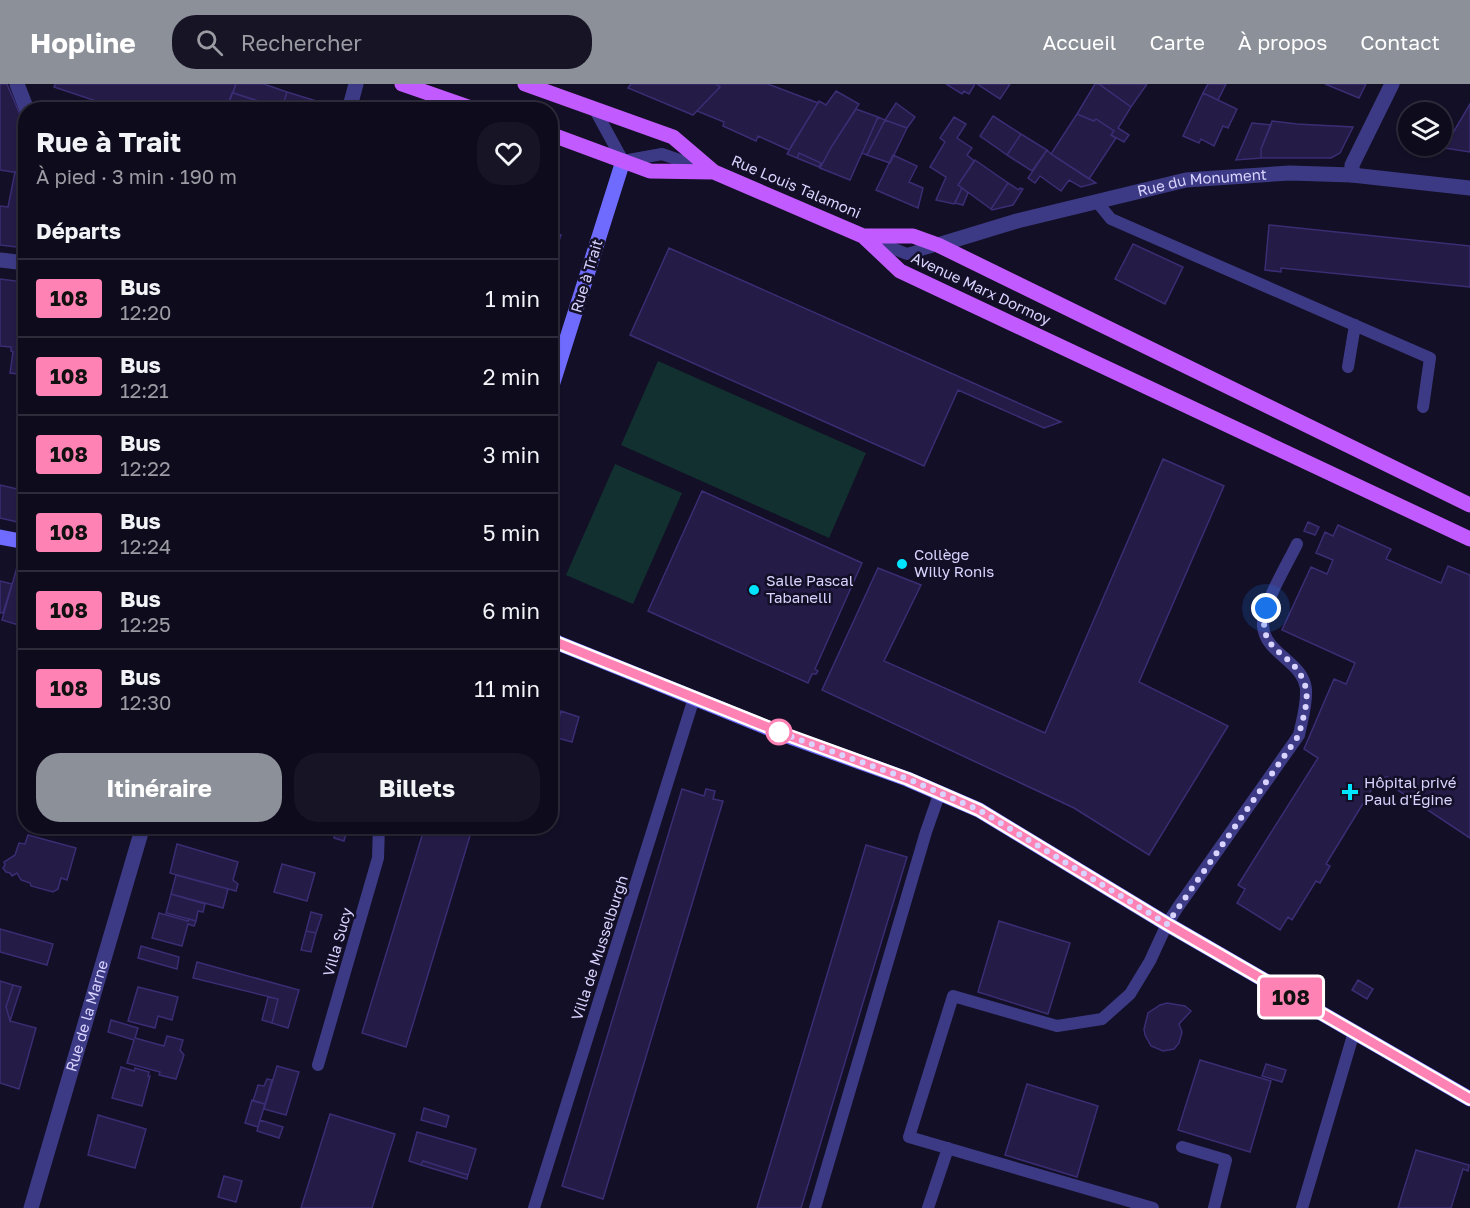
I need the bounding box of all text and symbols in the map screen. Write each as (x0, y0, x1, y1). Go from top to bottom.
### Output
search box (172, 15, 592, 69)
text: Hopline (30, 26, 136, 59)
icon: search (193, 26, 226, 59)
text: Rechercher (241, 29, 362, 56)
text: Accueil (1043, 29, 1116, 55)
text: Carte (1149, 29, 1205, 55)
text: À propos (1238, 29, 1327, 55)
text: Contact (1360, 29, 1440, 55)
map controls (1398, 102, 1452, 156)
button: layers (1398, 102, 1452, 156)
button: heart (477, 122, 540, 185)
text: Rue à Trait (36, 125, 181, 158)
street label: Rue Louis Talamoni (729, 151, 864, 221)
text: À pied · 3 min · 190 m (36, 164, 237, 188)
street label: Rue du Monument (1135, 165, 1267, 200)
text: Départs (36, 217, 121, 244)
street label: Rue à Trait (566, 237, 606, 315)
street label: Avenue Marx Dormoy (909, 248, 1055, 329)
text: Bus (120, 273, 161, 300)
text: 108 (50, 285, 88, 311)
text: 1 min (485, 285, 540, 312)
text: 12:20 (120, 300, 171, 324)
text: Bus (120, 351, 161, 378)
text: 108 (50, 363, 88, 389)
text: 2 min (483, 363, 540, 390)
text: 12:21 (120, 378, 169, 402)
text: Bus (120, 429, 161, 456)
text: 108 (50, 441, 88, 467)
text: 3 min (483, 441, 540, 468)
text: 12:22 (120, 456, 171, 480)
text: Bus (120, 507, 161, 534)
text: 108 (50, 519, 88, 545)
text: 5 min (483, 519, 540, 546)
text: 12:24 (120, 534, 171, 558)
place label: Collège Willy Ronis (914, 545, 994, 580)
marker: Collège Willy Ronis (895, 557, 909, 571)
place label: Salle Pascal Tabanelli (766, 571, 854, 606)
marker: Salle Pascal Tabanelli (747, 583, 761, 597)
text: Bus (120, 585, 161, 612)
your location (1251, 593, 1281, 623)
text: 108 (50, 597, 88, 623)
text: 6 min (482, 597, 540, 624)
text: 12:25 (120, 612, 171, 636)
text: Bus (120, 663, 161, 690)
text: 108 (50, 675, 88, 701)
text: 11 min (474, 675, 540, 702)
text: 12:30 (120, 690, 171, 714)
unlabelled marker (766, 719, 792, 745)
button: Itinéraire (36, 753, 282, 822)
button: Billets (294, 753, 540, 822)
place label: Hôpital privé Paul d'Égine (1364, 773, 1457, 808)
marker: Hôpital privé Paul d'Égine (1341, 783, 1359, 801)
street label: Villa de Musselburgh (567, 873, 631, 1022)
street label: Villa Sucy (319, 905, 356, 978)
street label: Rue de la Marne (61, 958, 111, 1074)
line badge: 108 (1256, 978, 1326, 1016)
text: 108 (1272, 984, 1310, 1010)

